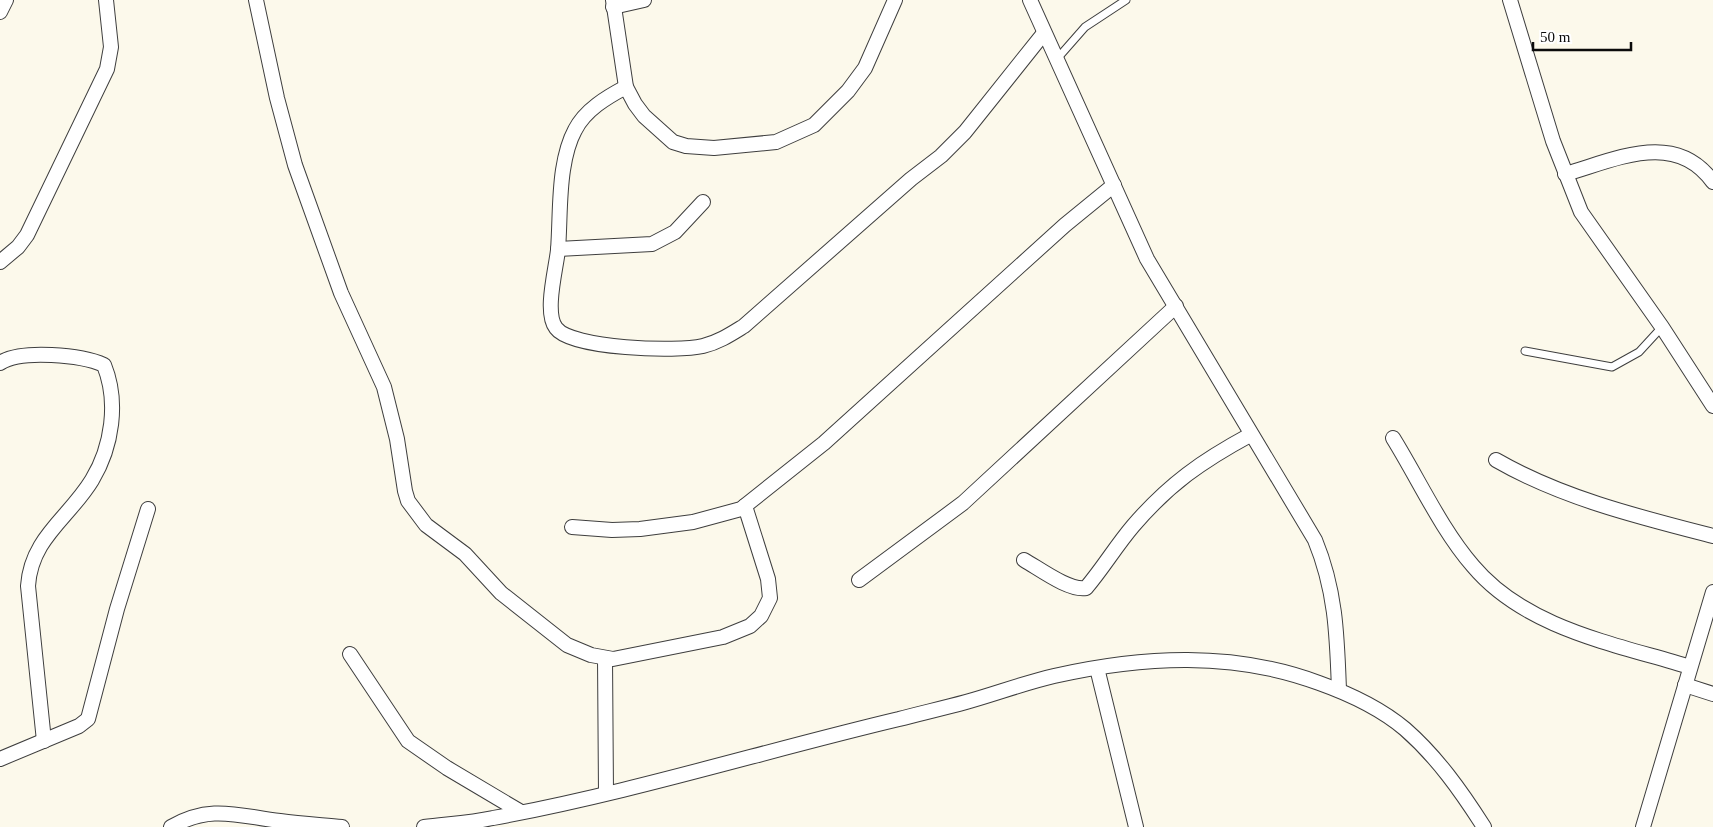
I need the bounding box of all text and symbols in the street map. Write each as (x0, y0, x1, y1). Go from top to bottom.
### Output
scale bar (1533, 20, 1630, 52)
text: 50 m (1540, 29, 1571, 45)

